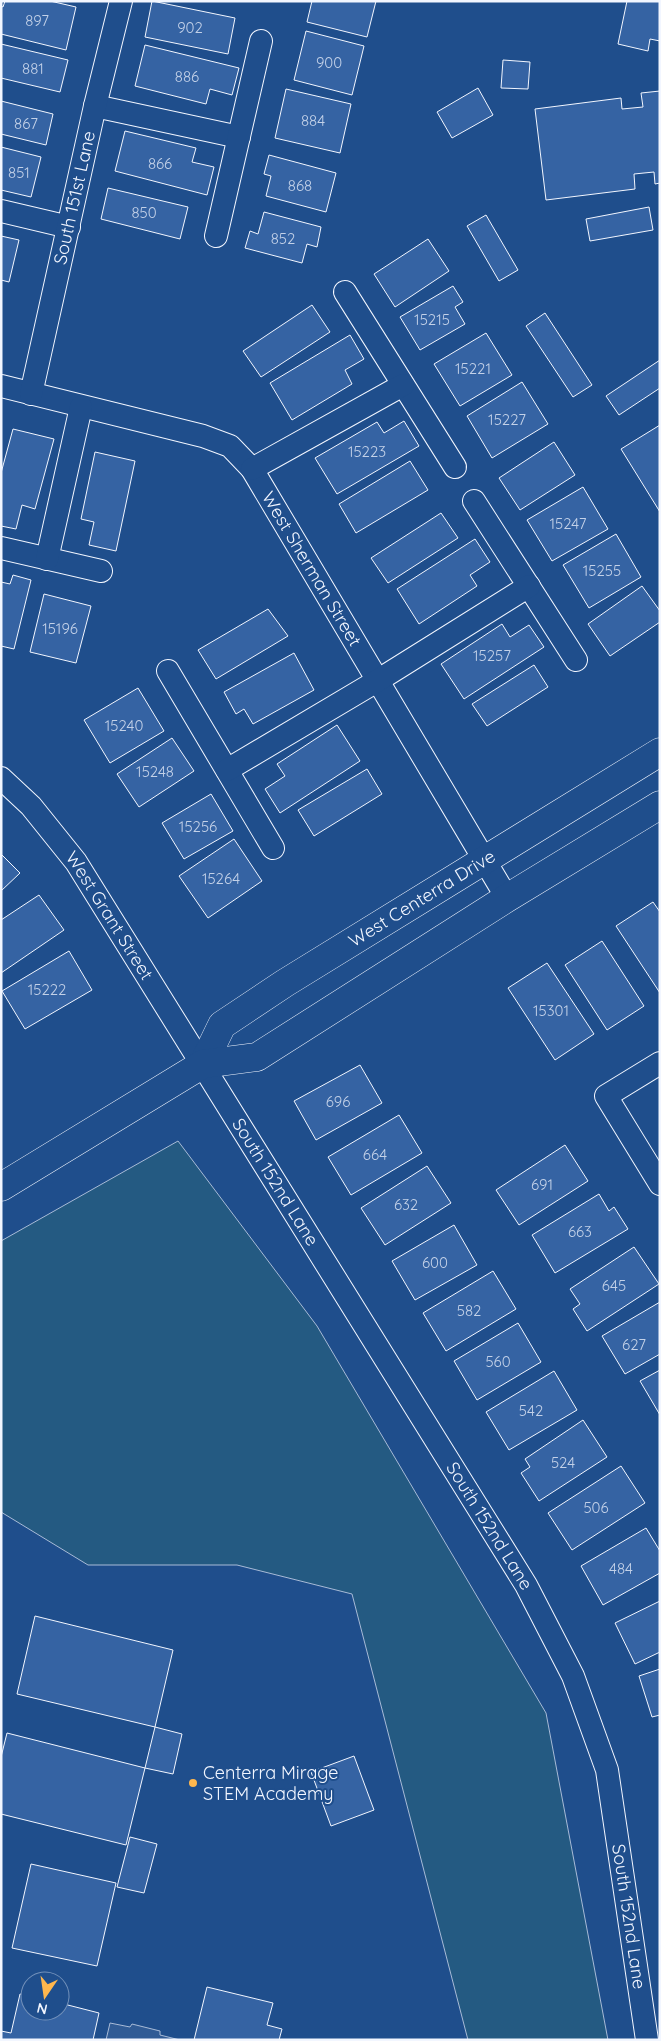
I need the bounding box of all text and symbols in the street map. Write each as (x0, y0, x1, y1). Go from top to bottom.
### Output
house number: 897 (25, 11, 49, 30)
house number: 902 (177, 18, 203, 37)
house number: 900 (316, 53, 342, 72)
house number: 881 (22, 59, 44, 78)
house number: 886 (175, 67, 199, 86)
house number: 884 (301, 111, 325, 130)
house number: 867 (14, 114, 38, 133)
street label: South 151st Lane (48, 129, 100, 267)
house number: 866 (148, 154, 172, 173)
house number: 851 (8, 163, 30, 182)
house number: 868 (288, 176, 312, 195)
house number: 850 (131, 203, 157, 222)
house number: 852 (271, 229, 295, 248)
house number: 15215 (414, 310, 450, 329)
house number: 15221 (455, 359, 491, 378)
house number: 15227 (488, 410, 526, 429)
house number: 15223 (348, 442, 386, 461)
street label: West Sherman Street (257, 487, 367, 650)
house number: 15247 (550, 514, 587, 533)
house number: 15255 (583, 561, 621, 580)
house number: 15196 (42, 619, 78, 638)
house number: 15257 (473, 646, 511, 665)
house number: 15240 (105, 716, 143, 735)
house number: 15248 (136, 762, 174, 781)
house number: 15256 (179, 817, 217, 836)
street label: West Centerra Drive (344, 844, 499, 952)
street label: West Grant Street (61, 846, 159, 984)
house number: 15264 (202, 869, 240, 888)
house number: 15222 (28, 980, 66, 999)
house number: 15301 (533, 1001, 569, 1020)
house number: 696 (326, 1092, 350, 1111)
street label: South 152nd Lane (227, 1114, 324, 1250)
house number: 664 (363, 1145, 387, 1164)
house number: 691 (531, 1175, 553, 1194)
house number: 632 (394, 1195, 418, 1214)
house number: 663 (568, 1222, 592, 1241)
house number: 600 (422, 1253, 448, 1272)
house number: 645 (602, 1276, 626, 1295)
house number: 582 (457, 1301, 481, 1320)
house number: 627 (622, 1335, 646, 1354)
house number: 560 (485, 1352, 511, 1371)
house number: 542 (519, 1401, 543, 1420)
house number: 524 (551, 1453, 575, 1472)
street label: South 152nd Lane (441, 1458, 538, 1594)
house number: 506 (583, 1498, 609, 1517)
house number: 484 (609, 1559, 633, 1578)
place label: Centerra Mirage STEM Academy (203, 1761, 338, 1805)
marker: Centerra Mirage STEM Academy (187, 1777, 199, 1789)
street label: South 152nd Lane (607, 1842, 651, 1991)
north arrow (20, 1971, 70, 2021)
text: N (35, 1999, 49, 2019)

